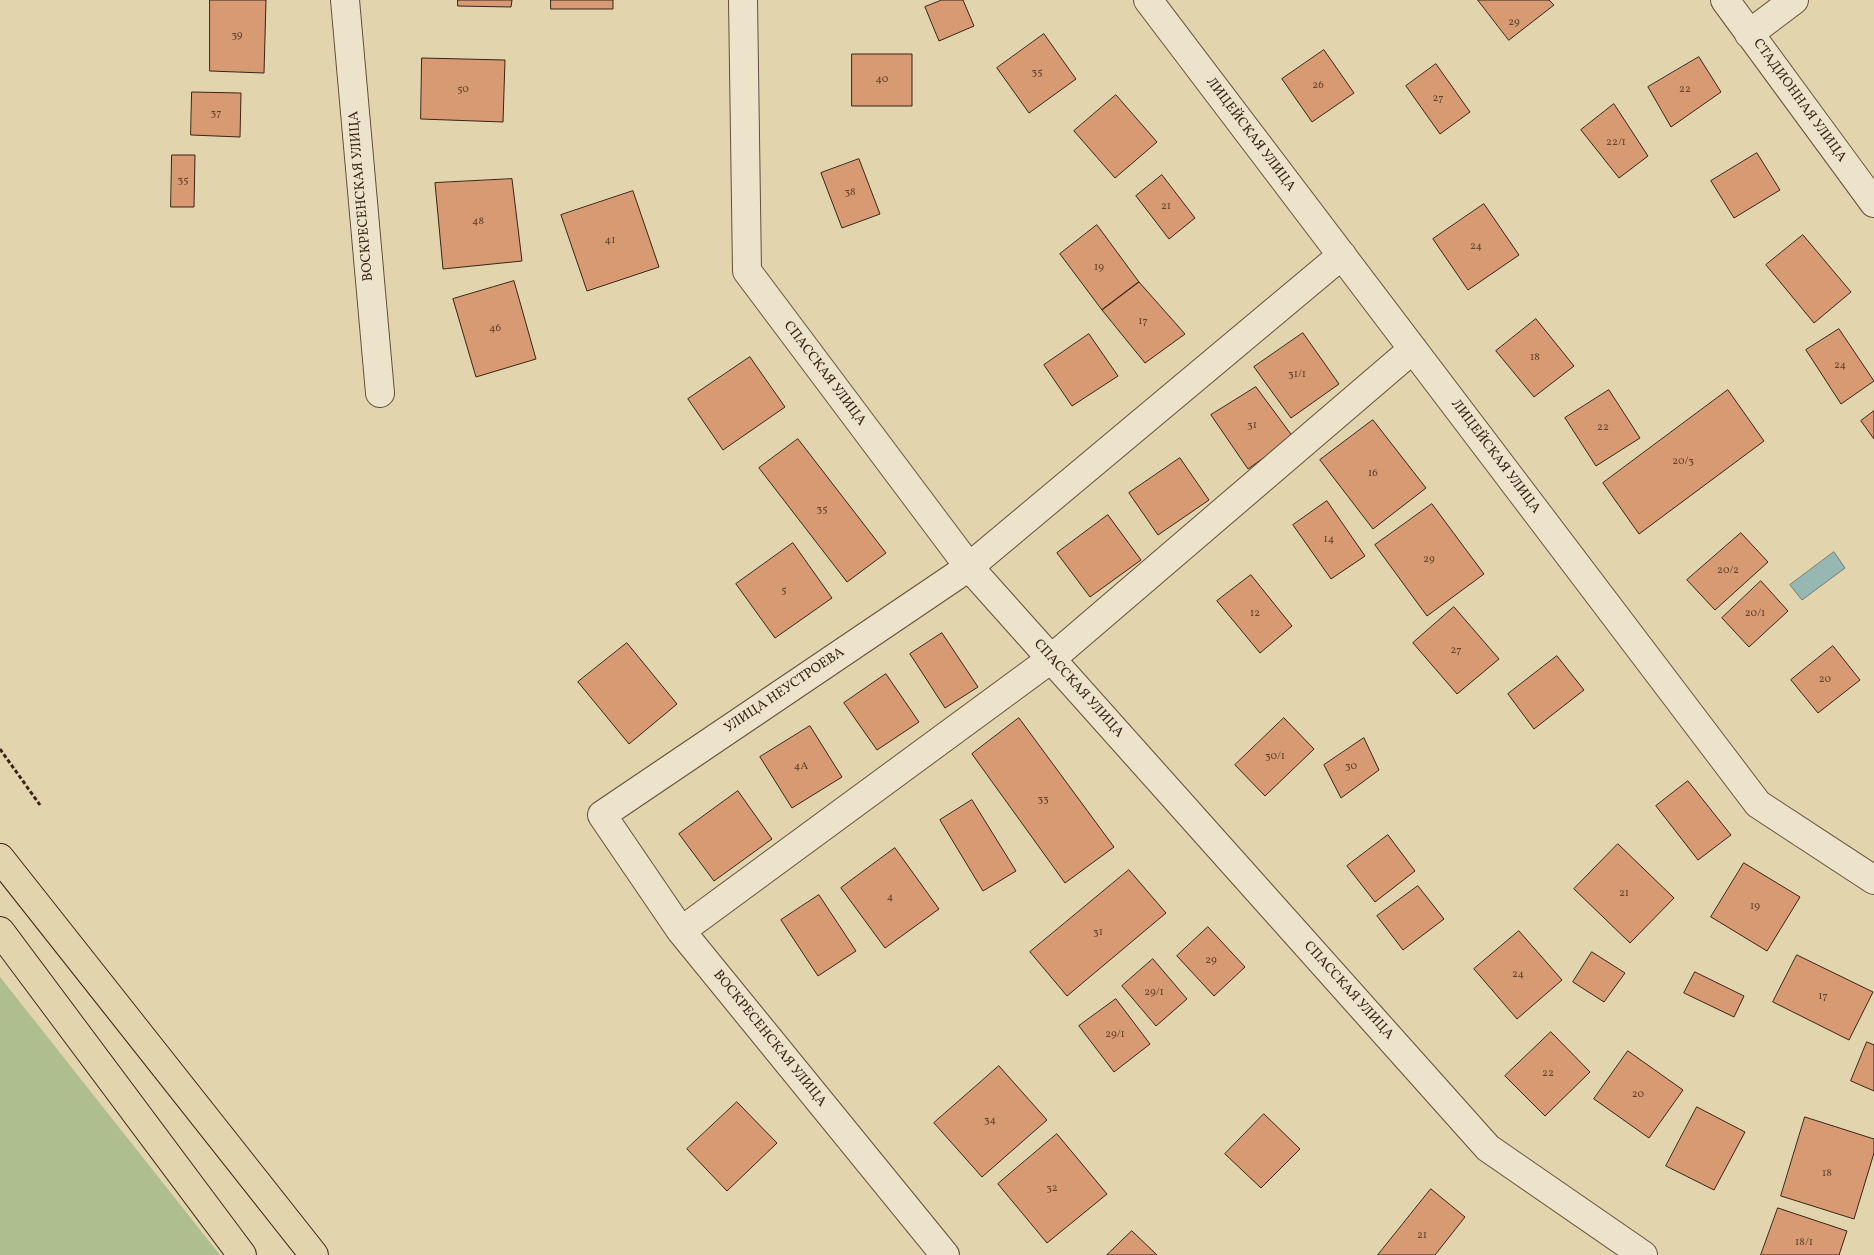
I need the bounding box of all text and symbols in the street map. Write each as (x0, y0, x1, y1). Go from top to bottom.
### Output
house number: 29 (1508, 16, 1520, 30)
house number: 39 (231, 29, 243, 43)
street label: СТАДИОННАЯ УЛИЦА (1749, 36, 1849, 166)
house number: 35 (1032, 66, 1042, 80)
house number: 40 (876, 73, 888, 87)
street label: ЛИЦЕЙСКАЯ УЛИЦА (1202, 75, 1298, 195)
house number: 26 (1312, 79, 1324, 93)
house number: 50 (457, 83, 469, 97)
house number: 22 (1679, 83, 1691, 97)
house number: 27 (1433, 92, 1443, 106)
house number: 37 (211, 107, 221, 121)
street label: ВОСКРЕСЕНСКАЯ УЛИЦА (346, 110, 378, 282)
house number: 22/1 (1606, 136, 1626, 150)
house number: 35 (178, 174, 188, 188)
house number: 38 (844, 186, 856, 200)
house number: 21 (1161, 200, 1171, 214)
house number: 48 (472, 215, 484, 229)
house number: 41 (605, 234, 615, 248)
house number: 24 (1470, 240, 1482, 254)
house number: 19 (1094, 261, 1104, 275)
house number: 17 (1138, 315, 1148, 329)
street label: СПАССКАЯ УЛИЦА (779, 318, 869, 430)
house number: 46 (489, 322, 501, 336)
house number: 18 (1530, 351, 1540, 365)
house number: 24 (1834, 359, 1846, 373)
house number: 31/1 (1288, 368, 1306, 382)
street label: ЛИЦЕЙСКАЯ УЛИЦА (1447, 397, 1543, 517)
house number: 31 (1247, 419, 1257, 433)
house number: 22 (1597, 421, 1609, 435)
house number: 20/3 (1672, 455, 1694, 469)
house number: 16 (1368, 467, 1378, 481)
house number: 35 (817, 503, 827, 517)
house number: 14 (1324, 533, 1334, 547)
house number: 29 (1423, 553, 1435, 567)
house number: 20/2 (1717, 564, 1739, 578)
house number: 5 (781, 584, 787, 598)
house number: 12 (1250, 607, 1260, 621)
house number: 20/1 (1745, 607, 1765, 621)
street label: СПАССКАЯ УЛИЦА (1029, 636, 1127, 742)
house number: 27 (1451, 644, 1461, 658)
street label: УЛИЦА НЕУСТРОЕВА (722, 645, 848, 737)
house number: 20 (1819, 673, 1831, 687)
house number: 30/1 (1265, 750, 1285, 764)
house number: 4А (794, 760, 808, 774)
house number: 30 (1345, 760, 1357, 774)
house number: 33 (1037, 793, 1049, 807)
house number: 21 (1619, 887, 1629, 901)
house number: 4 (887, 891, 893, 905)
house number: 19 (1750, 900, 1760, 914)
house number: 31 (1093, 926, 1103, 940)
street label: СПАССКАЯ УЛИЦА (1299, 938, 1397, 1044)
house number: 29 (1205, 954, 1217, 968)
street label: ВОСКРЕСЕНСКАЯ УЛИЦА (709, 967, 829, 1111)
house number: 24 (1512, 968, 1524, 982)
house number: 29/1 (1144, 986, 1164, 1000)
house number: 17 (1818, 990, 1828, 1004)
house number: 29/1 (1105, 1028, 1125, 1042)
house number: 22 (1542, 1067, 1554, 1081)
house number: 20 (1632, 1088, 1644, 1102)
house number: 34 (984, 1114, 996, 1128)
house number: 18 (1822, 1167, 1832, 1181)
house number: 32 (1046, 1182, 1058, 1196)
house number: 21 (1417, 1229, 1427, 1243)
house number: 18/1 (1795, 1236, 1813, 1250)

